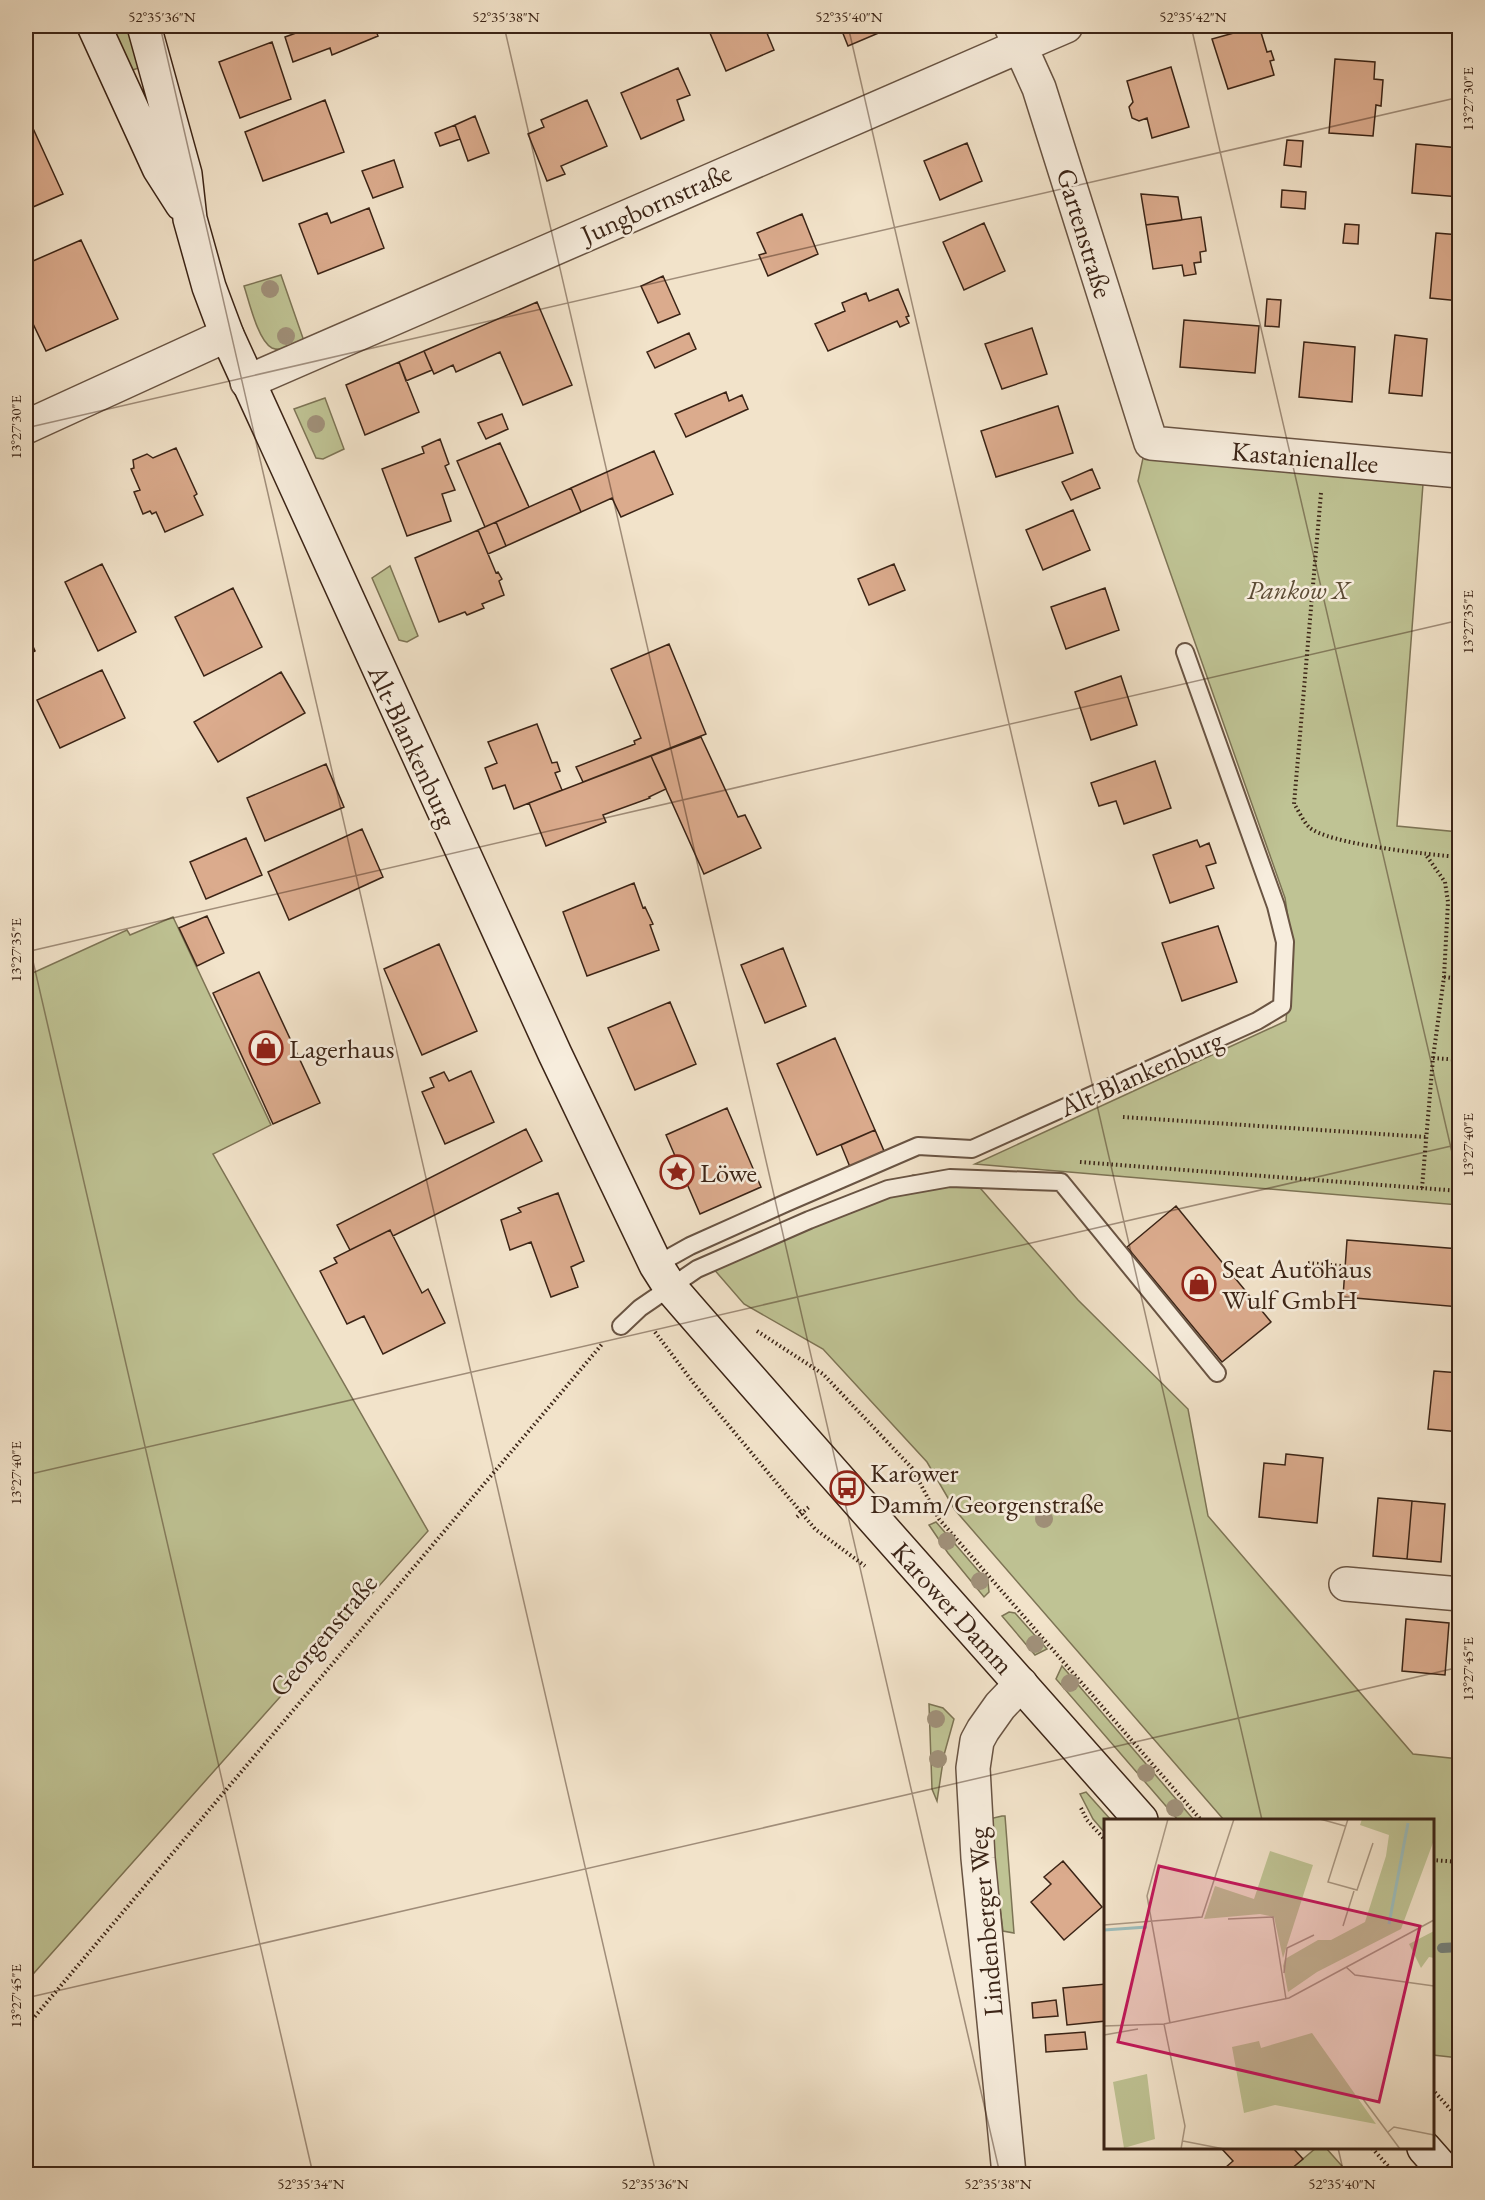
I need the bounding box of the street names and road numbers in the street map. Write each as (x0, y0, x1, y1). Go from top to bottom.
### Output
street label: Jungbornstraße (573, 154, 737, 253)
street label: Gartenstraße (1049, 164, 1121, 302)
street label: Kastanienallee (1230, 433, 1380, 481)
street label: Alt-Blankenburg (360, 659, 466, 833)
street label: Alt-Blankenburg (1053, 1021, 1228, 1125)
street label: Karower Damm (884, 1534, 1022, 1682)
street label: Georgenstraße (261, 1566, 385, 1704)
street label: Lindenberger Weg (959, 1826, 1011, 2018)

